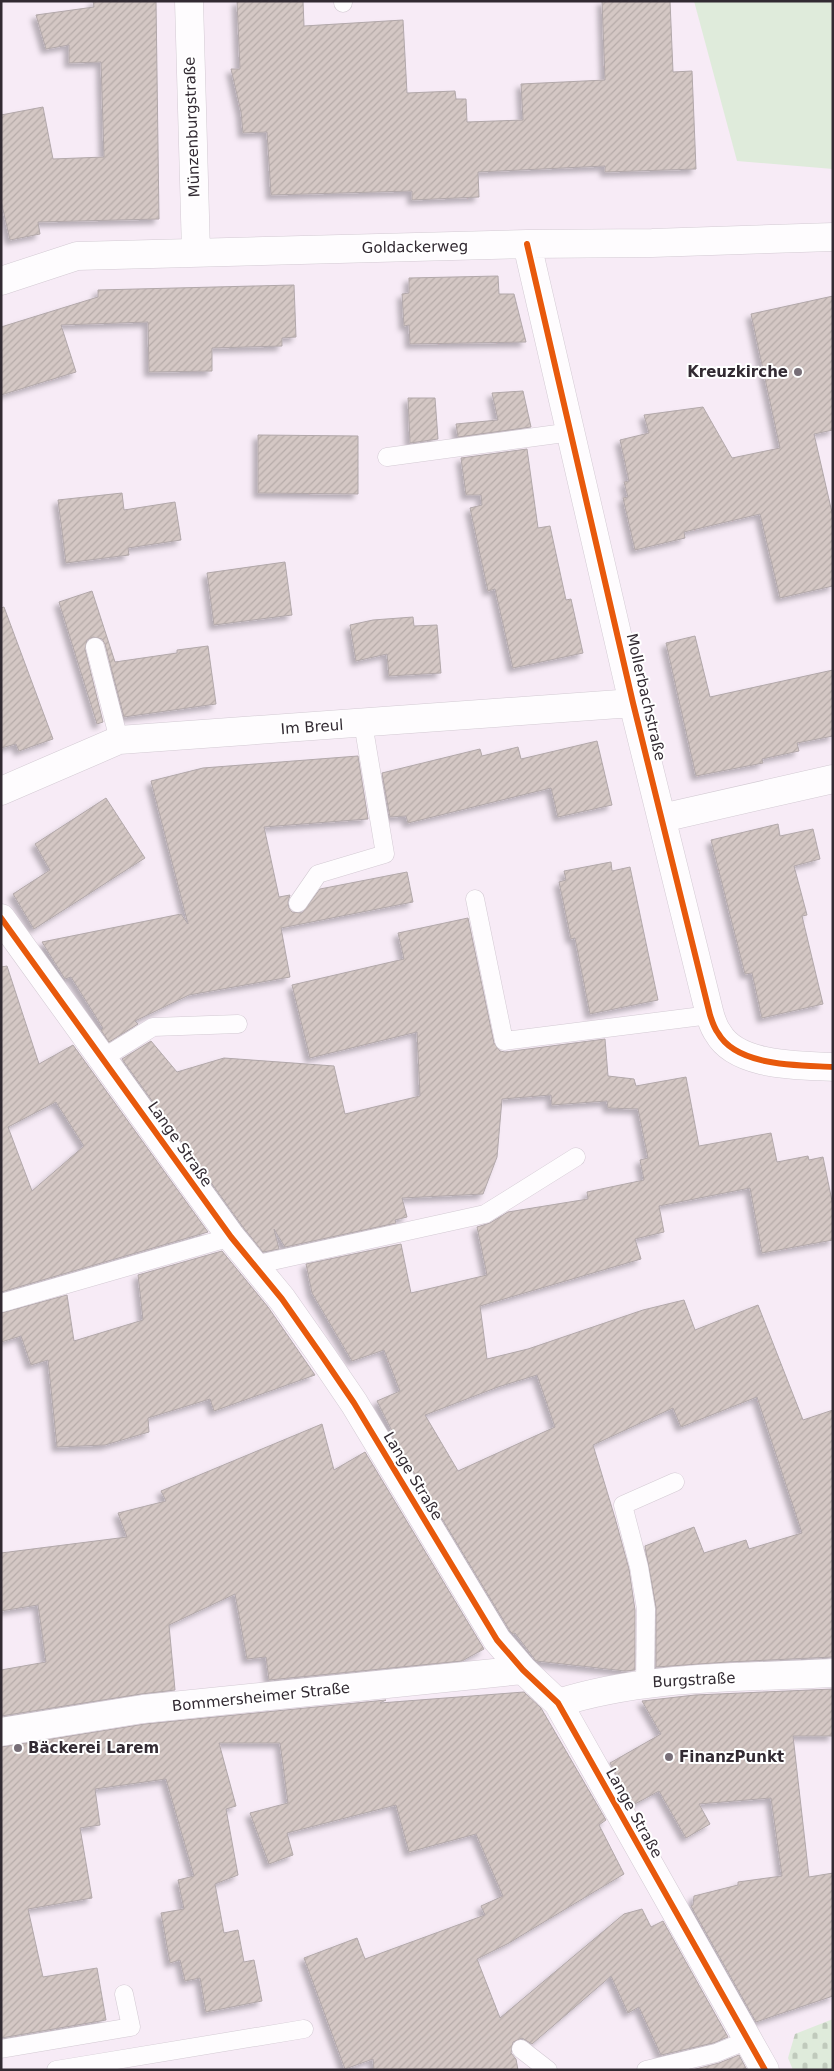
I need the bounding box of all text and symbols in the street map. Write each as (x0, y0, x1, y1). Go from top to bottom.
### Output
street label: Münzenburgstraße (181, 56, 203, 198)
street label: Goldackerweg (362, 237, 468, 257)
place label: Kreuzkirche (687, 363, 788, 381)
marker: Kreuzkirche (792, 366, 804, 378)
street label: Mollerbachstraße (623, 632, 669, 762)
street label: Im Breul (280, 716, 344, 738)
street label: Lange Straße (144, 1098, 216, 1190)
street label: Lange Straße (380, 1428, 446, 1524)
street label: Burgstraße (652, 1669, 736, 1691)
street label: Bommersheimer Straße (171, 1679, 351, 1715)
place label: Bäckerei Larem (28, 1739, 159, 1757)
marker: Bäckerei Larem (12, 1742, 24, 1754)
place label: FinanzPunkt (679, 1748, 784, 1766)
marker: FinanzPunkt (663, 1751, 675, 1763)
street label: Lange Straße (602, 1765, 666, 1861)

